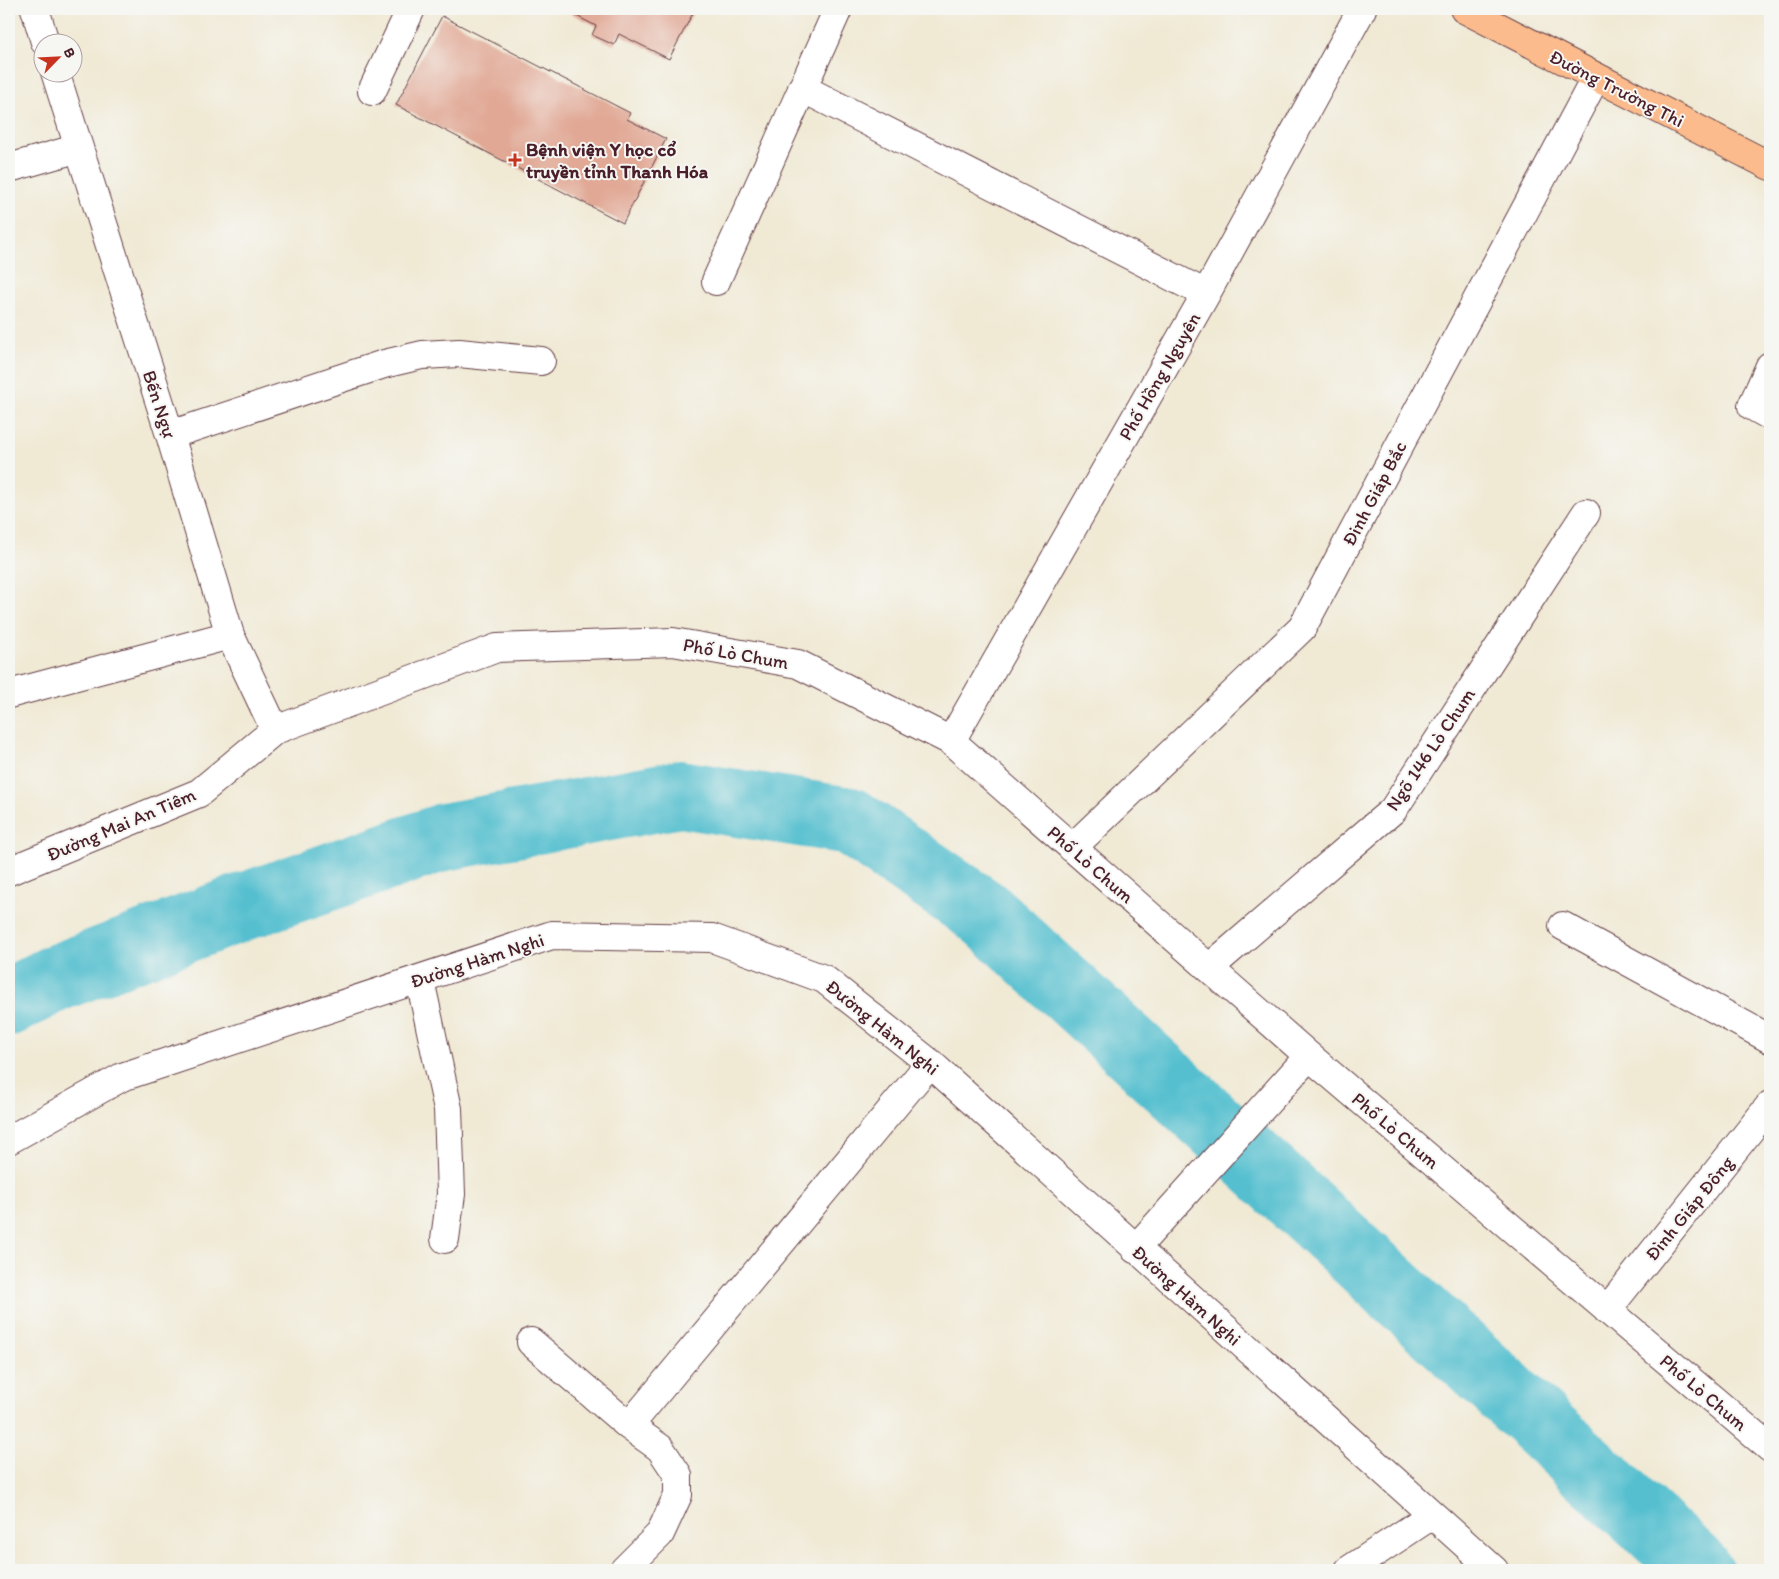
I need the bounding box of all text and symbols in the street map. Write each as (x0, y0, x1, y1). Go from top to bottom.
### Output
north arrow (32, 32, 82, 82)
text: B (60, 45, 79, 61)
street label: Đường Trường Thi (1546, 45, 1688, 132)
place label: Bệnh viện Y học cổ truyền tỉnh Thanh Hóa (526, 138, 709, 183)
marker: Bệnh viện Y học cổ truyền tỉnh Thanh Hóa (508, 153, 522, 167)
street label: Phố Hồng Nguyên (1114, 308, 1205, 444)
street label: Bến Ngự (138, 367, 182, 442)
street label: Đinh Giáp Bắc (1337, 437, 1412, 550)
street label: Phố Lò Chum (681, 633, 791, 674)
street label: Ngõ 146 Lò Chum (1381, 683, 1480, 815)
street label: Đường Mai An Tiêm (43, 782, 200, 866)
street label: Phố Lò Chum (1043, 821, 1139, 909)
street label: Đường Hàm Nghi (407, 928, 547, 993)
street label: Đường Hàm Nghi (821, 975, 944, 1080)
street label: Phố Lò Chum (1347, 1087, 1445, 1174)
street label: Đình Giáp Đông (1640, 1151, 1739, 1265)
street label: Đường Hàm Nghi (1127, 1240, 1246, 1350)
street label: Phố Lò Chum (1655, 1349, 1753, 1436)

